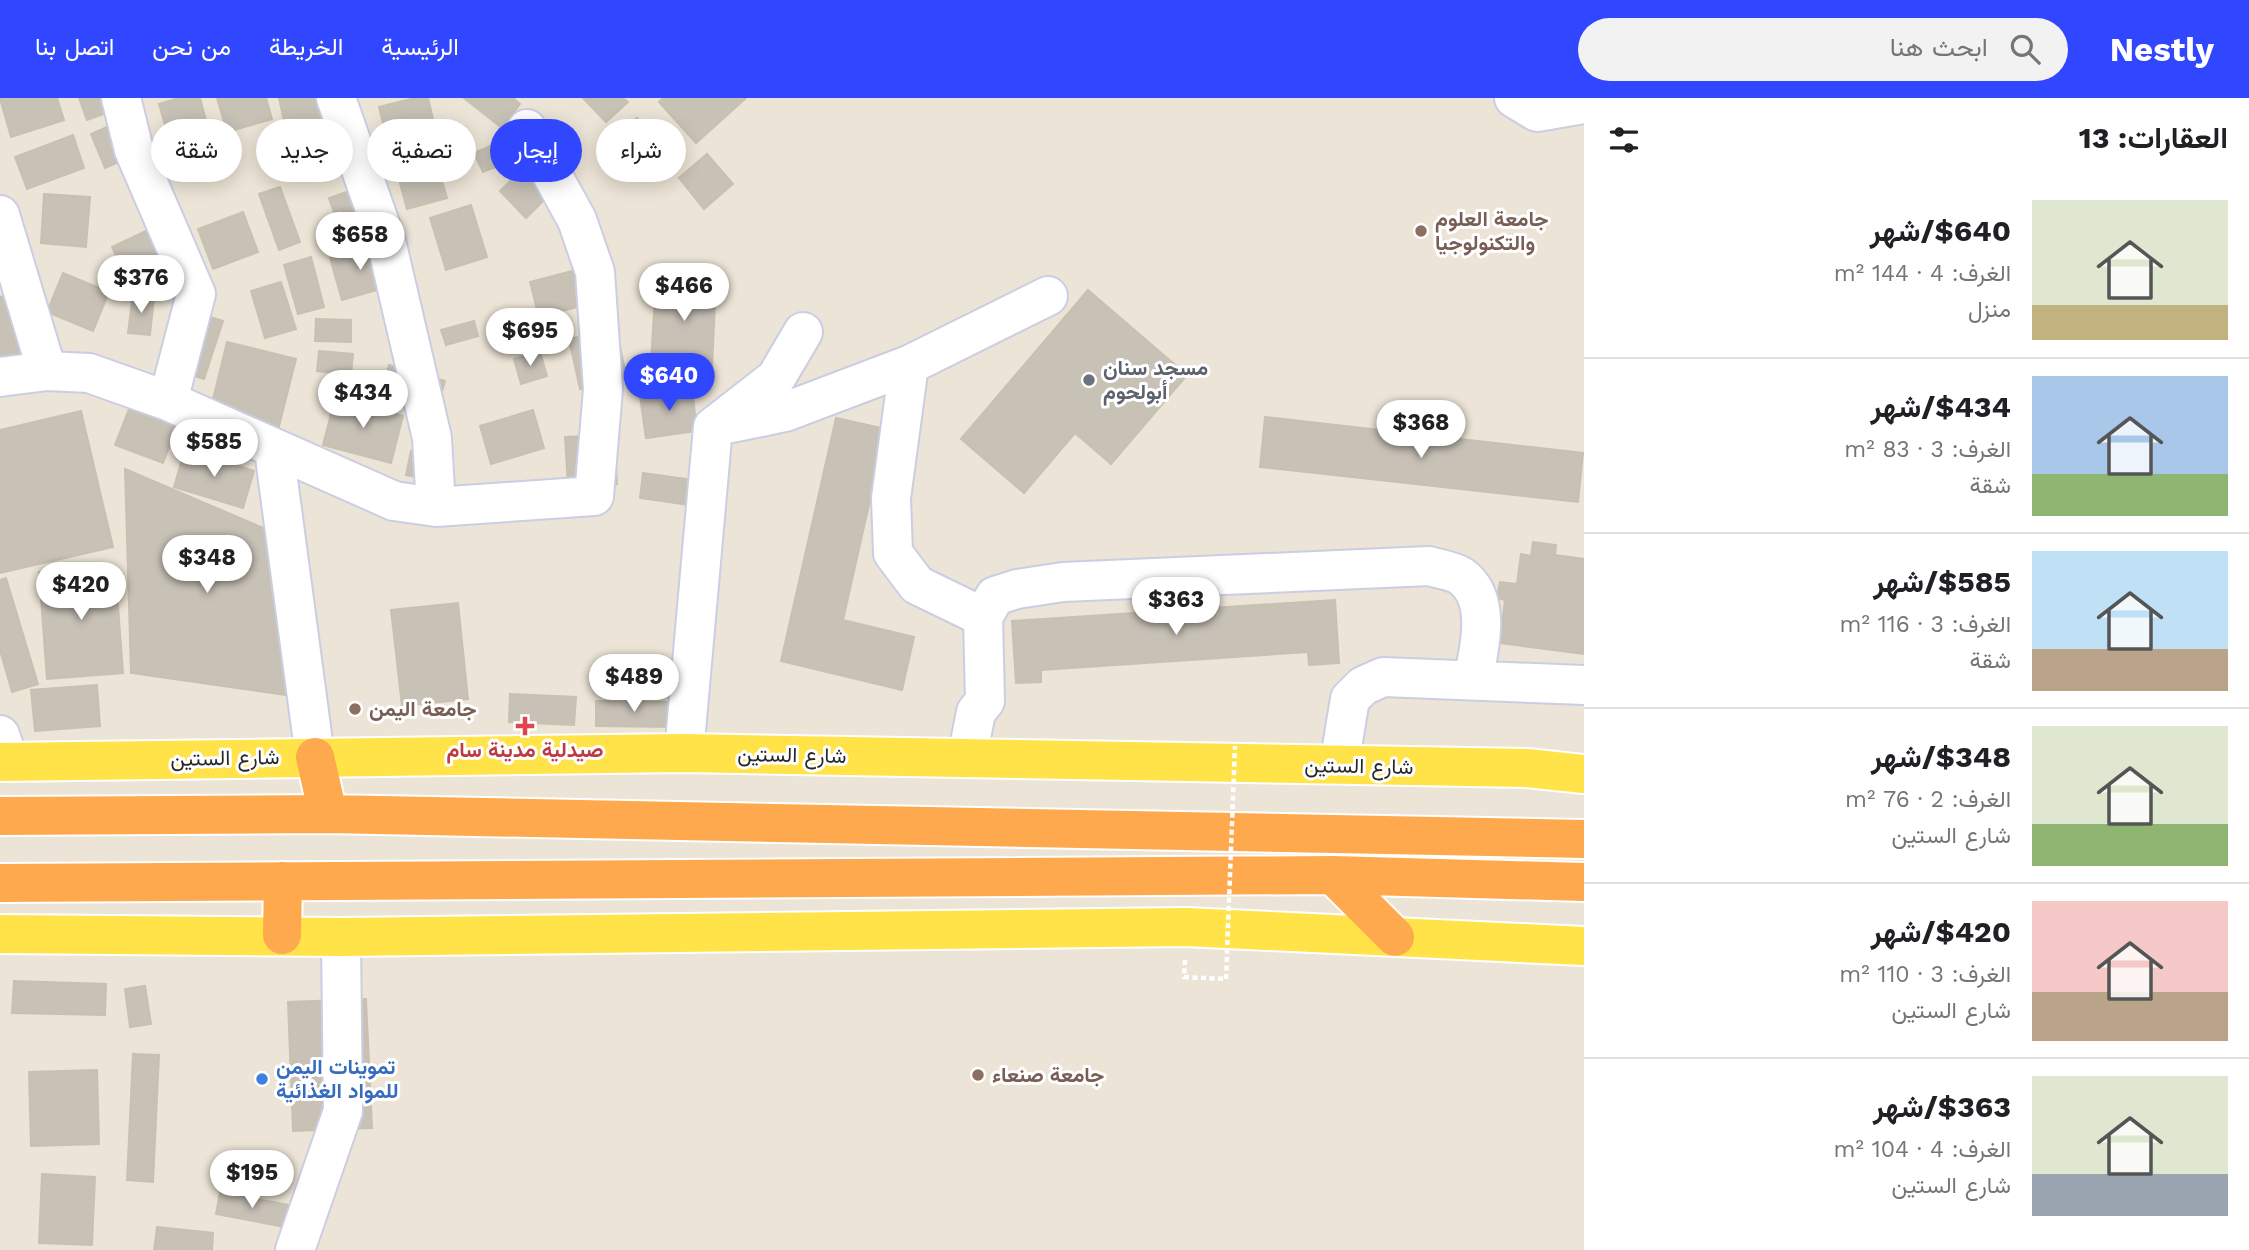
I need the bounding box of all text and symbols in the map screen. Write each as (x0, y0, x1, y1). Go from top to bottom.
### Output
search box (1578, 18, 2068, 81)
icon: search (2006, 30, 2044, 68)
text: Nestly (2110, 30, 2214, 69)
text: ابحث هنا (1890, 32, 1988, 62)
text: اتصل بنا (35, 33, 114, 61)
text: من نحن (152, 33, 231, 61)
text: الخريطة (269, 33, 343, 61)
text: الرئيسية (381, 33, 459, 61)
chip: شقة (151, 119, 242, 182)
chip: جديد (256, 119, 353, 182)
chip: تصفية (367, 119, 476, 182)
chip: إيجار (490, 119, 582, 182)
chip: شراء (596, 119, 686, 182)
text: العقارات: 13 (2079, 120, 2228, 155)
icon: filters (1605, 121, 1643, 159)
place label: جامعة العلوم والتكنولوجيا (1435, 206, 1549, 256)
pin: $658 (319, 212, 401, 272)
text: $640/شهر (1870, 213, 2011, 248)
text: $658 (332, 221, 388, 248)
marker: جامعة العلوم والتكنولوجيا (1413, 223, 1429, 239)
icon: home (2088, 228, 2172, 312)
pin: $376 (100, 256, 182, 315)
text: الغرف: 4 · 144 m² (1834, 260, 2011, 287)
text: $376 (113, 264, 169, 291)
pin: $466 (643, 264, 725, 323)
text: $466 (655, 272, 713, 299)
text: منزل (1968, 296, 2011, 323)
pin: $695 (489, 308, 571, 368)
text: $695 (502, 317, 558, 344)
pin: $640 (628, 354, 710, 413)
place label: مسجد سنان أبولحوم (1103, 355, 1208, 406)
text: $640 (640, 362, 698, 389)
pin: $434 (322, 370, 404, 430)
marker: مسجد سنان أبولحوم (1081, 372, 1097, 388)
text: $434 (334, 379, 392, 406)
text: $434/شهر (1870, 389, 2011, 424)
pin: $368 (1380, 400, 1462, 460)
icon: home (2088, 404, 2172, 488)
text: $368 (1393, 409, 1449, 436)
pin: $585 (173, 420, 255, 479)
text: $585 (186, 428, 242, 455)
text: الغرف: 3 · 83 m² (1844, 436, 2011, 463)
text: شقة (1969, 472, 2011, 499)
pin: $348 (166, 536, 248, 595)
text: $348 (178, 544, 236, 571)
pin: $420 (40, 562, 122, 622)
text: $585/شهر (1873, 564, 2011, 599)
text: $420 (52, 571, 110, 598)
pin: $363 (1135, 578, 1217, 637)
icon: home (2088, 579, 2172, 663)
text: $363 (1148, 586, 1204, 613)
text: الغرف: 3 · 116 m² (1840, 611, 2011, 638)
text: شقة (1969, 647, 2011, 674)
pin: $489 (593, 654, 675, 714)
text: $489 (605, 663, 663, 690)
place label: جامعة اليمن (369, 696, 476, 721)
marker: جامعة اليمن (347, 701, 363, 717)
marker: صيدلية مدينة سام (517, 718, 533, 734)
place label: صيدلية مدينة سام (446, 737, 604, 764)
text: $348/شهر (1871, 739, 2011, 774)
street label: شارع الستين (737, 741, 847, 770)
street label: شارع الستين (170, 744, 280, 773)
street label: شارع الستين (1304, 752, 1414, 781)
icon: home (2088, 754, 2172, 838)
text: الغرف: 2 · 76 m² (1845, 786, 2011, 813)
text: شارع الستين (1892, 822, 2011, 849)
text: $420/شهر (1871, 914, 2011, 949)
icon: home (2088, 929, 2172, 1013)
text: الغرف: 3 · 110 m² (1839, 961, 2011, 988)
text: شارع الستين (1892, 997, 2011, 1024)
place label: تموينات اليمن للمواد الغذائية (276, 1054, 398, 1104)
place label: جامعة صنعاء (992, 1062, 1104, 1087)
marker: جامعة صنعاء (970, 1067, 986, 1083)
marker: تموينات اليمن للمواد الغذائية (254, 1071, 270, 1087)
text: $363/شهر (1873, 1089, 2011, 1124)
icon: home (2088, 1104, 2172, 1188)
text: الغرف: 4 · 104 m² (1834, 1136, 2011, 1163)
pin: $195 (211, 1150, 293, 1210)
text: $195 (226, 1159, 278, 1186)
text: شارع الستين (1892, 1172, 2011, 1199)

